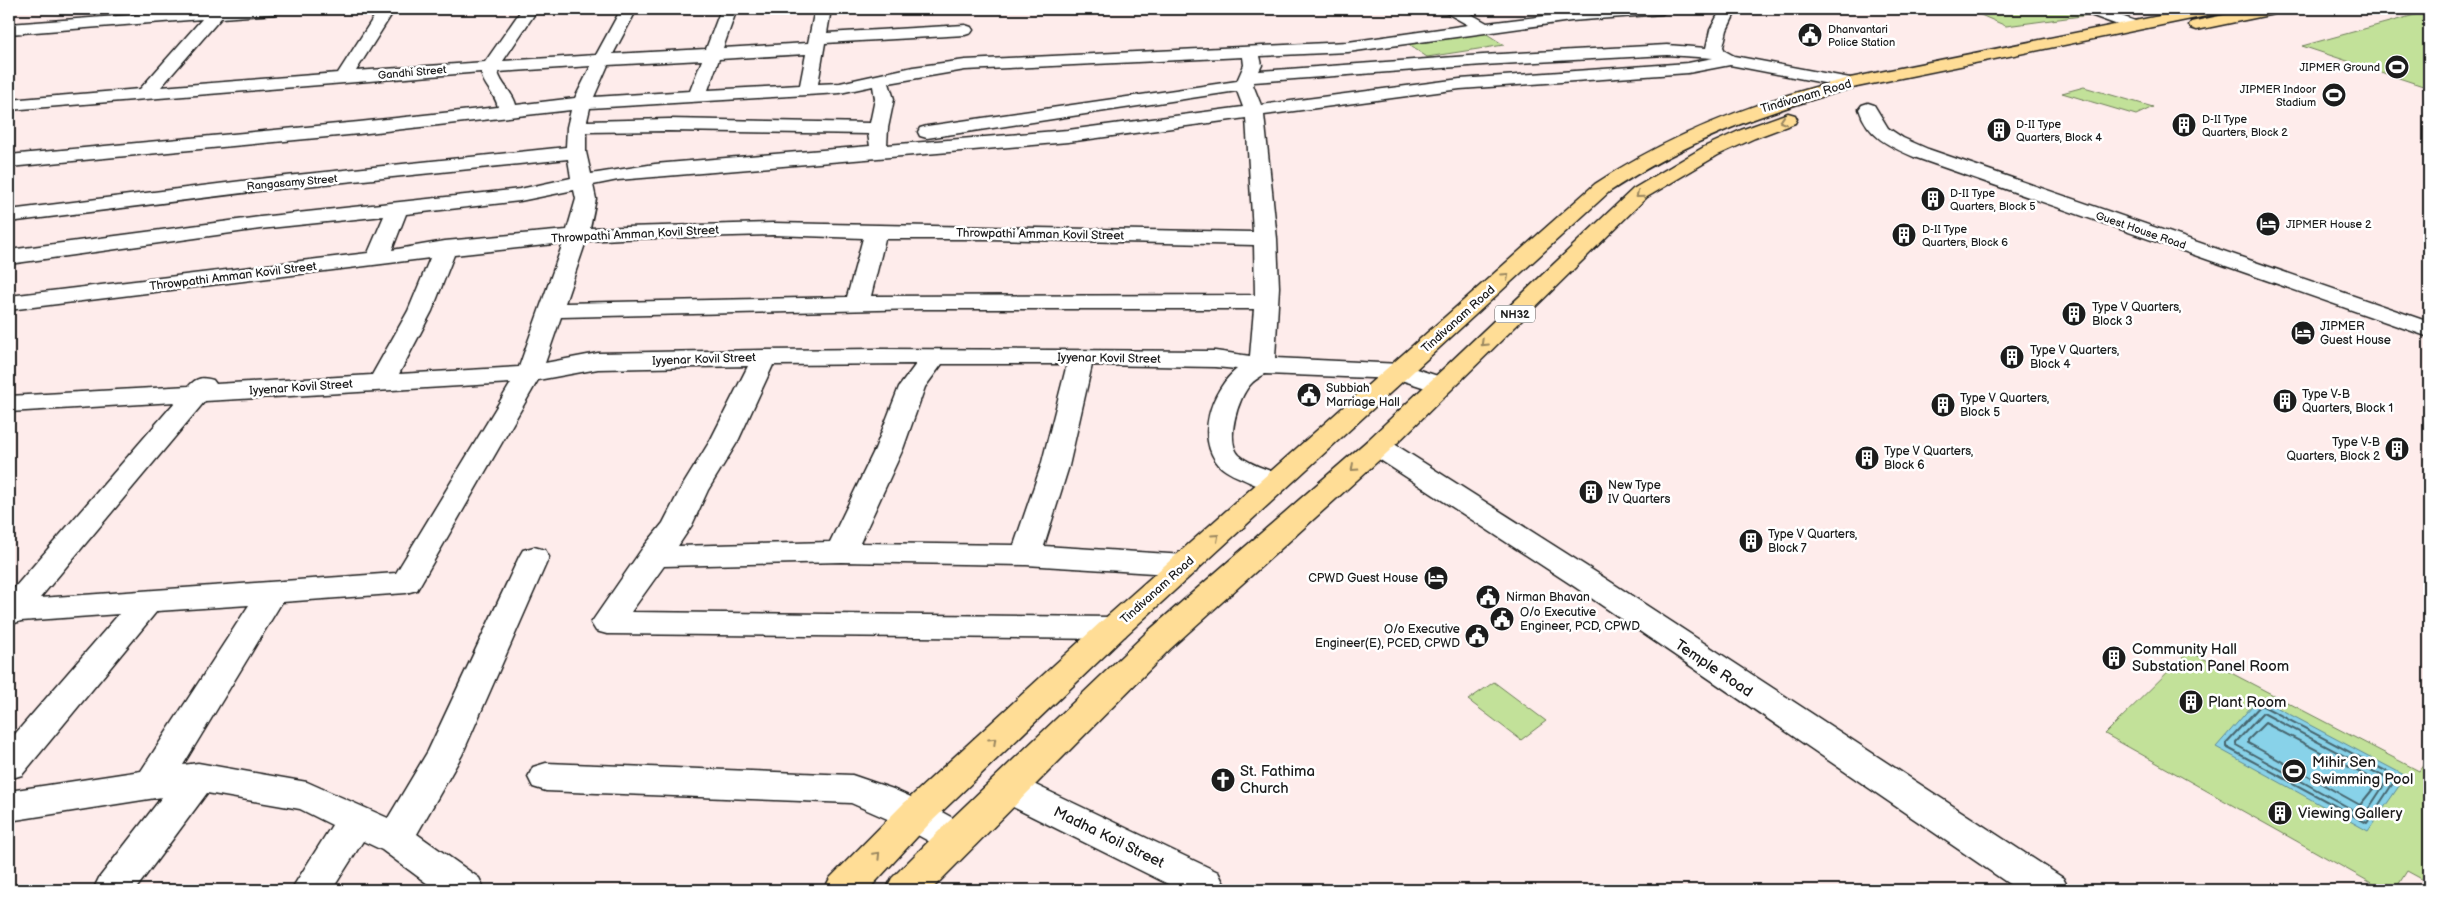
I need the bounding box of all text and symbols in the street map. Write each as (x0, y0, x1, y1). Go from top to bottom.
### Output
public building icon: Dhanvantari Police Station (1797, 22, 1823, 48)
place label: Dhanvantari Police Station (1828, 23, 1895, 49)
sports icon: JIPMER Ground (2384, 54, 2410, 80)
place label: JIPMER Ground (2299, 61, 2380, 74)
street label: Gandhi Street (377, 63, 447, 82)
street label: Tindivanam Road (1759, 76, 1853, 117)
sports icon: JIPMER Indoor Stadium (2321, 82, 2347, 108)
place label: JIPMER Indoor Stadium (2240, 83, 2317, 109)
building icon: D-II Type Quarters, Block 2 (2171, 112, 2197, 138)
place label: D-II Type Quarters, Block 2 (2202, 113, 2288, 139)
one-way arrow (1779, 115, 1788, 125)
building icon: D-II Type Quarters, Block 4 (1986, 117, 2012, 143)
place label: D-II Type Quarters, Block 4 (2016, 118, 2102, 144)
street label: Rangasamy Street (246, 172, 338, 193)
building icon: D-II Type Quarters, Block 5 (1920, 186, 1946, 212)
place label: D-II Type Quarters, Block 5 (1950, 187, 2036, 213)
one-way arrow (1636, 189, 1645, 198)
street label: Guest House Road (2094, 209, 2188, 252)
hotel icon: JIPMER House 2 (2255, 211, 2281, 237)
place label: JIPMER House 2 (2286, 218, 2372, 231)
building icon: D-II Type Quarters, Block 6 (1891, 222, 1917, 248)
street label: Throwpathi Amman Kovil Street (551, 223, 720, 246)
place label: D-II Type Quarters, Block 6 (1922, 223, 2008, 249)
street label: Throwpathi Amman Kovil Street (956, 226, 1124, 243)
street label: Throwpathi Amman Kovil Street (149, 259, 318, 294)
one-way arrow (1500, 273, 1509, 282)
street label: Tindivanam Road (1418, 282, 1498, 356)
place label: Type V Quarters, Block 3 (2092, 300, 2181, 329)
building icon: Type V Quarters, Block 3 (2061, 301, 2087, 327)
road number: NH32 (1495, 306, 1535, 322)
place label: JIPMER Guest House (2320, 319, 2391, 348)
hotel icon: JIPMER Guest House (2290, 320, 2316, 346)
one-way arrow (1481, 337, 1490, 346)
place label: Type V Quarters, Block 4 (2030, 343, 2119, 372)
building icon: Type V Quarters, Block 4 (1999, 344, 2025, 370)
street label: Iyyenar Kovil Street (652, 350, 756, 369)
street label: Iyyenar Kovil Street (1057, 350, 1161, 367)
street label: Iyyenar Kovil Street (249, 376, 354, 399)
place label: Subbiah Marriage Hall (1326, 381, 1400, 410)
public building icon: Subbiah Marriage Hall (1296, 382, 1322, 408)
place label: Type V-B Quarters, Block 1 (2302, 387, 2393, 416)
building icon: Type V-B Quarters, Block 1 (2272, 388, 2298, 414)
place label: Type V Quarters, Block 5 (1960, 391, 2049, 420)
building icon: Type V Quarters, Block 5 (1930, 392, 1956, 418)
place label: Type V-B Quarters, Block 2 (2287, 435, 2380, 464)
building icon: Type V-B Quarters, Block 2 (2384, 436, 2410, 462)
place label: Type V Quarters, Block 6 (1884, 444, 1973, 473)
building icon: Type V Quarters, Block 6 (1854, 445, 1880, 471)
one-way arrow (1351, 462, 1360, 471)
place label: New Type IV Quarters (1608, 478, 1670, 507)
building icon: New Type IV Quarters (1578, 479, 1604, 505)
place label: Type V Quarters, Block 7 (1768, 527, 1857, 556)
building icon: Type V Quarters, Block 7 (1738, 528, 1764, 554)
one-way arrow (1211, 534, 1220, 543)
street label: Tindivanam Road (1117, 553, 1197, 627)
hotel icon: CPWD Guest House (1423, 565, 1449, 591)
place label: CPWD Guest House (1308, 571, 1418, 586)
public building icon: Nirman Bhavan (1475, 584, 1501, 610)
place label: Nirman Bhavan (1506, 590, 1590, 605)
place label: O/o Executive Engineer, PCD, CPWD (1520, 605, 1640, 634)
public building icon: O/o Executive Engineer, PCD, CPWD (1489, 606, 1515, 632)
place label: O/o Executive Engineer(E), PCED, CPWD (1315, 622, 1460, 651)
public building icon: O/o Executive Engineer(E), PCED, CPWD (1464, 623, 1490, 649)
street label: Temple Road (1671, 635, 1756, 701)
place label: Community Hall Substation Panel Room (2132, 640, 2289, 676)
building icon: Community Hall Substation Panel Room (2101, 645, 2127, 671)
building icon: Plant Room (2178, 689, 2204, 715)
place label: Plant Room (2208, 693, 2286, 712)
one-way arrow (988, 738, 997, 747)
place label: Mihir Sen Swimming Pool (2312, 753, 2413, 789)
sports icon: Mihir Sen Swimming Pool (2281, 758, 2307, 784)
place label: St. Fathima Church (1240, 762, 1315, 798)
church icon: St. Fathima Church (1210, 767, 1236, 793)
building icon: Viewing Gallery (2267, 800, 2293, 826)
street label: Madha Koil Street (1050, 802, 1168, 873)
place label: Viewing Gallery (2298, 804, 2403, 823)
one-way arrow (871, 852, 880, 861)

